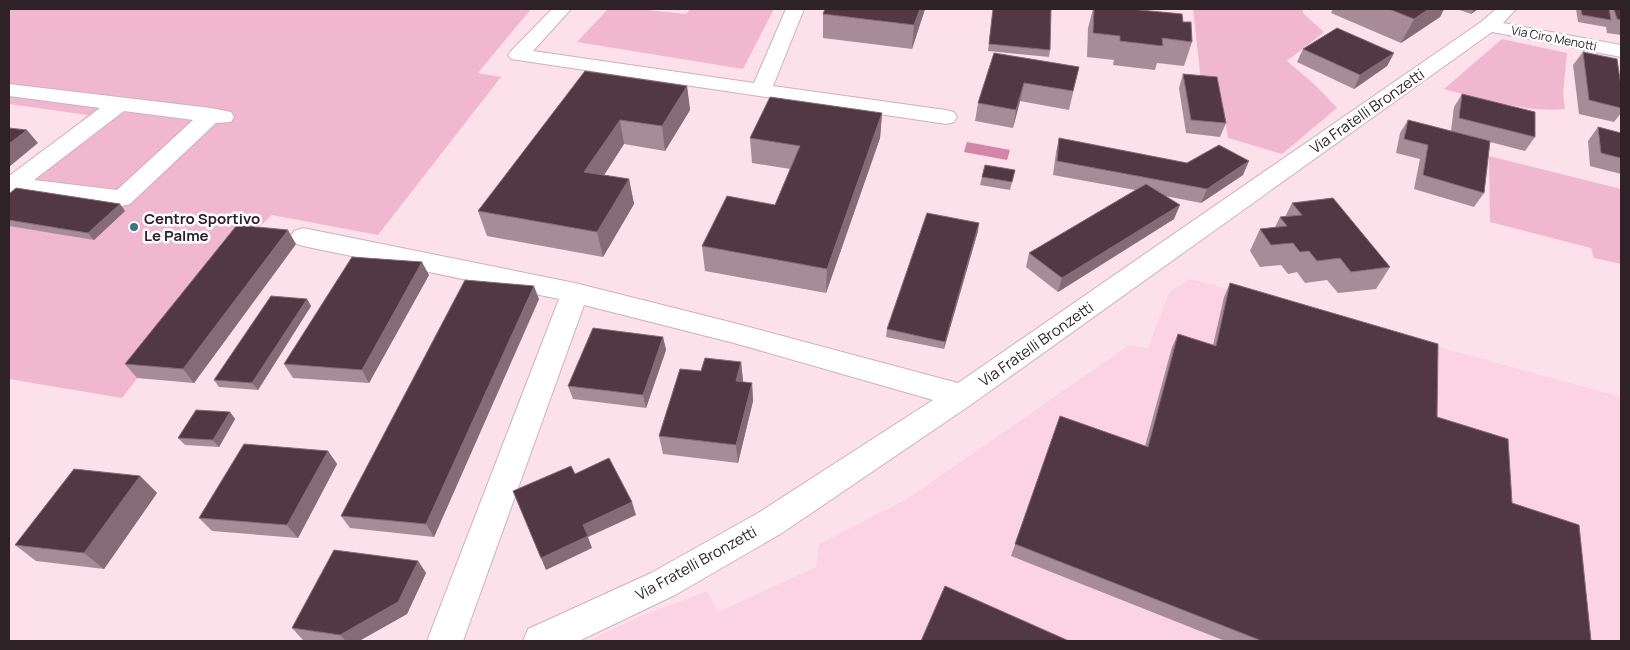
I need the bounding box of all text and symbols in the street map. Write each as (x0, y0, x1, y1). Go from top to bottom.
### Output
street label: Via Ciro Menotti (1510, 21, 1598, 55)
street label: Via Fratelli Bronzetti (1305, 64, 1429, 158)
place label: Centro Sportivo Le Palme (144, 208, 260, 246)
marker: Centro Sportivo Le Palme (128, 221, 140, 233)
street label: Via Fratelli Bronzetti (974, 297, 1098, 391)
street label: Via Fratelli Bronzetti (632, 521, 760, 605)

